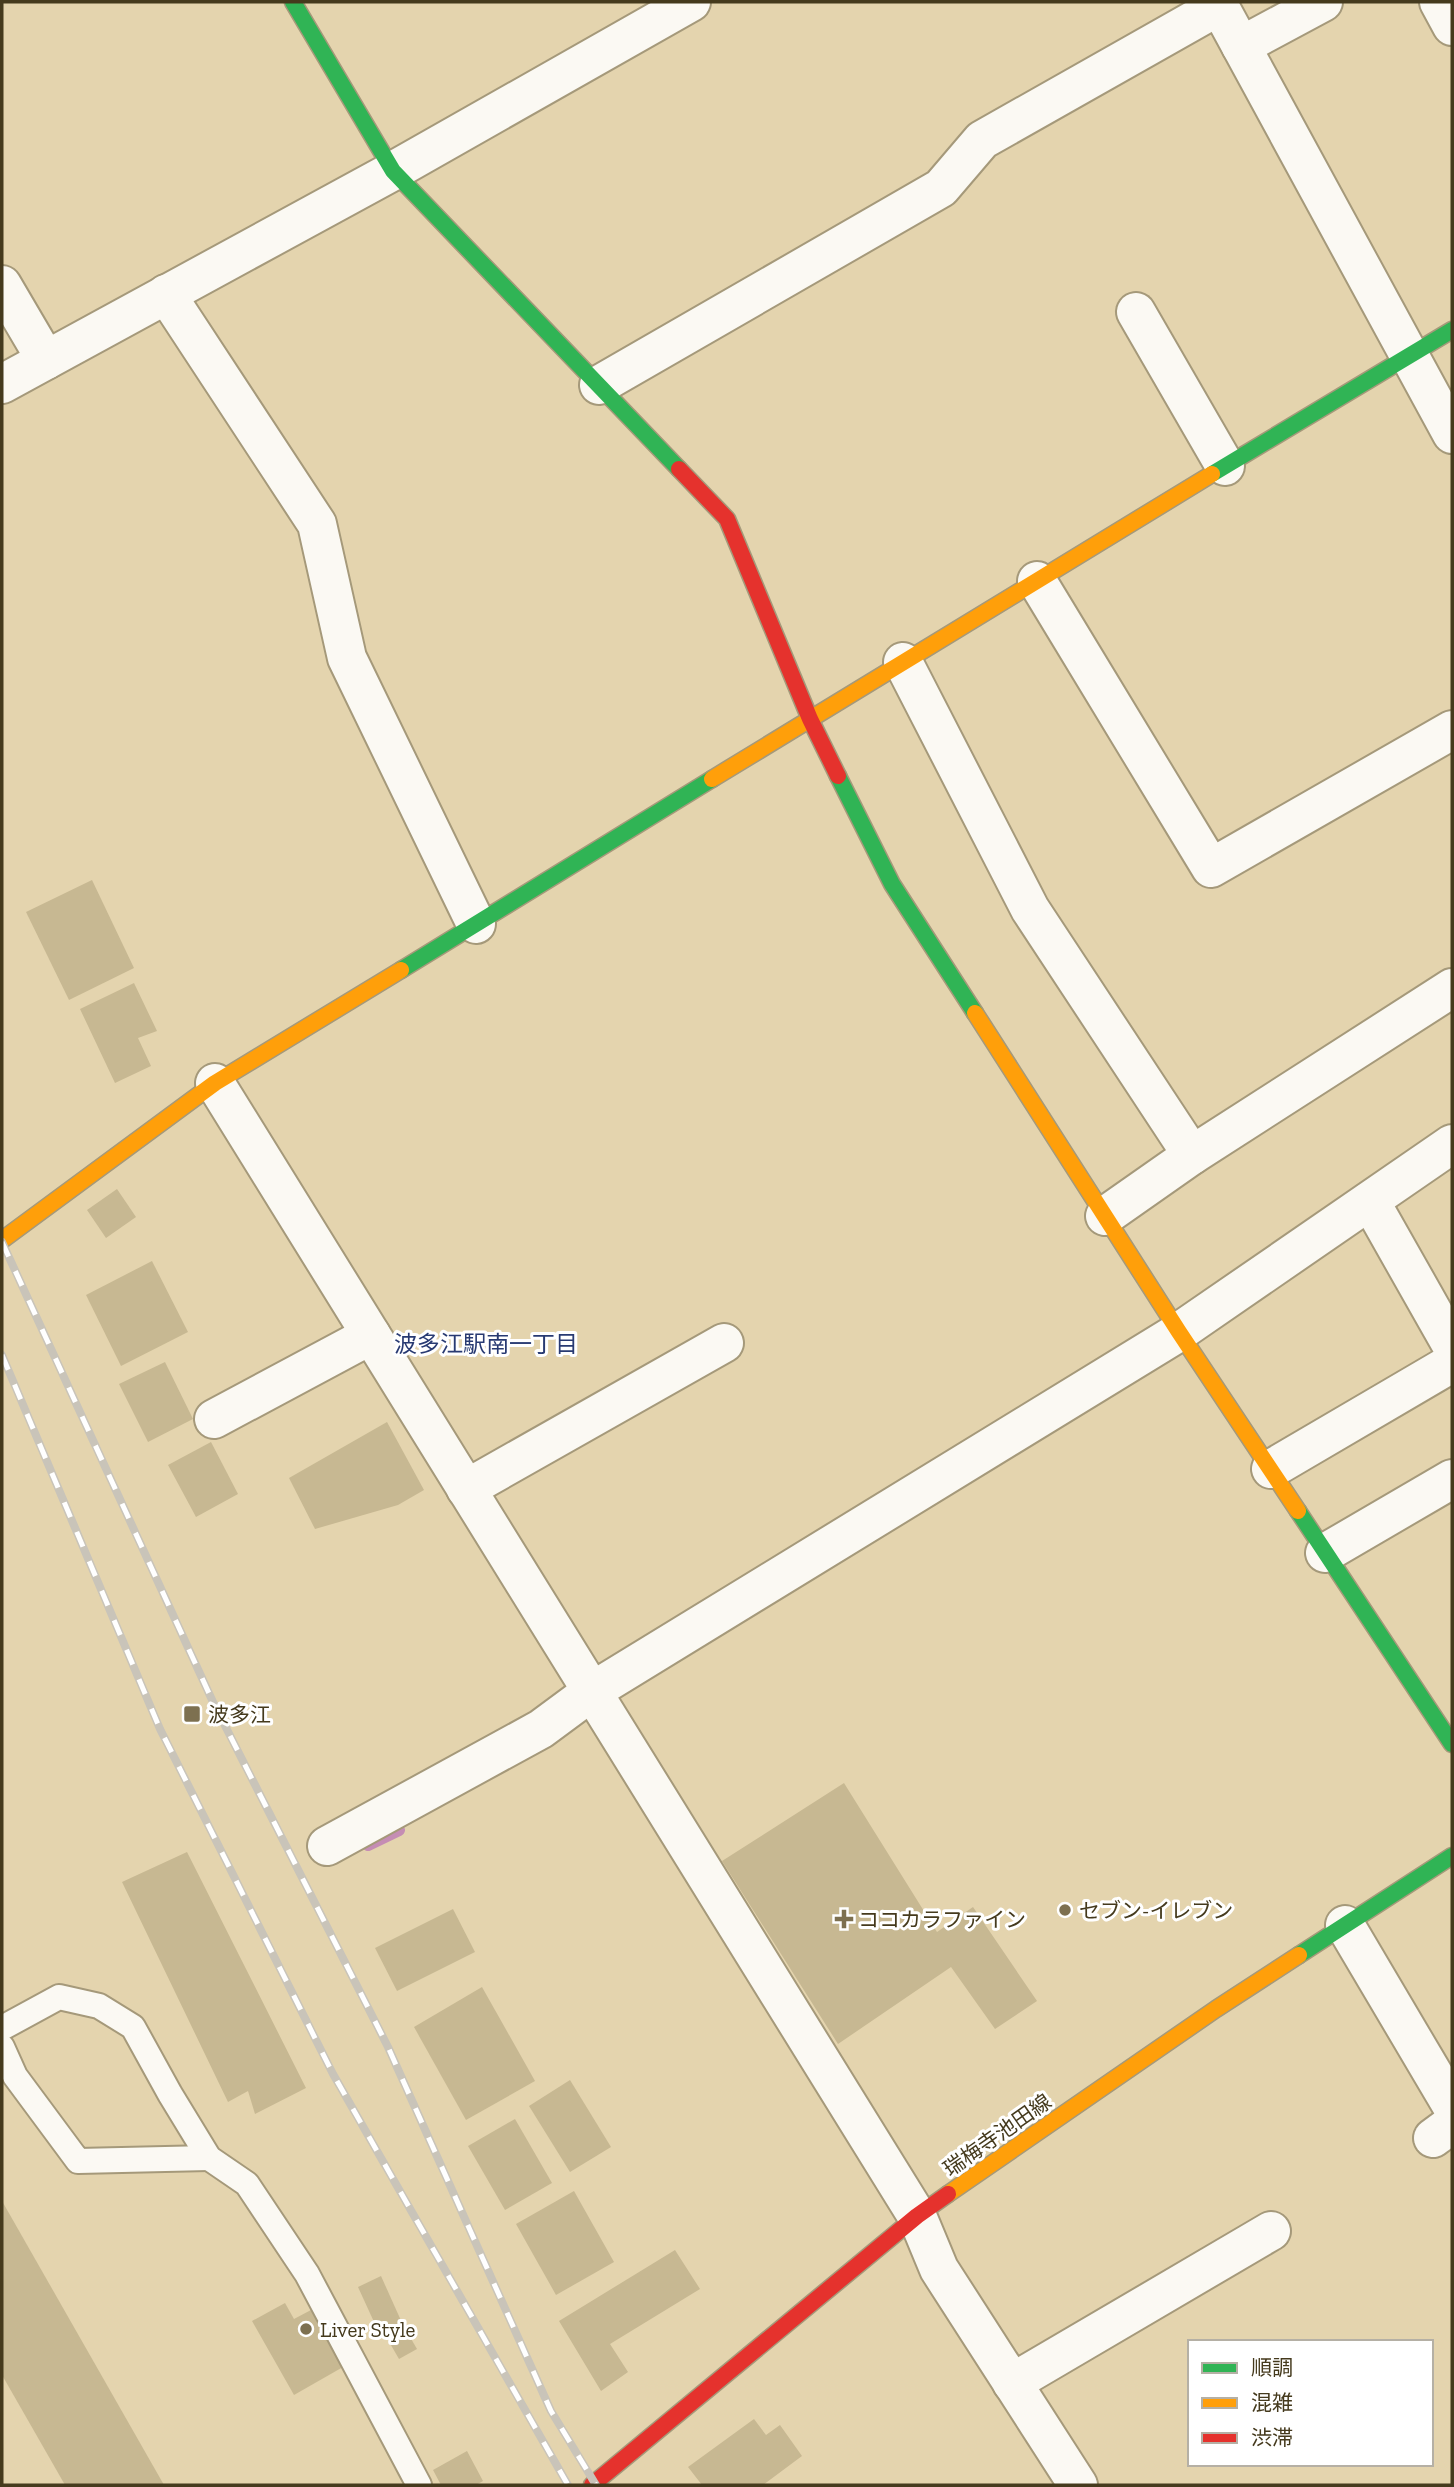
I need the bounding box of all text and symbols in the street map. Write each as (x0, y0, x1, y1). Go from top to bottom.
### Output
district label: 波多江駅南一丁目 (394, 1330, 578, 1358)
place label: 波多江 (208, 1702, 271, 1727)
marker: 波多江 (182, 1704, 202, 1724)
place label: セブン-イレブン (1079, 1898, 1233, 1923)
marker: セブン-イレブン (1057, 1902, 1073, 1918)
place label: ココカラファイン (858, 1907, 1026, 1932)
marker: ココカラファイン (836, 1911, 852, 1927)
street label: 瑞梅寺池田線 (938, 2089, 1056, 2181)
place label: Liver Style (320, 2317, 416, 2342)
marker: Liver Style (298, 2321, 314, 2337)
legend (1188, 2340, 1433, 2466)
text: 順調 (1251, 2355, 1293, 2380)
text: 混雑 (1251, 2390, 1293, 2415)
text: 渋滞 (1251, 2425, 1293, 2450)

